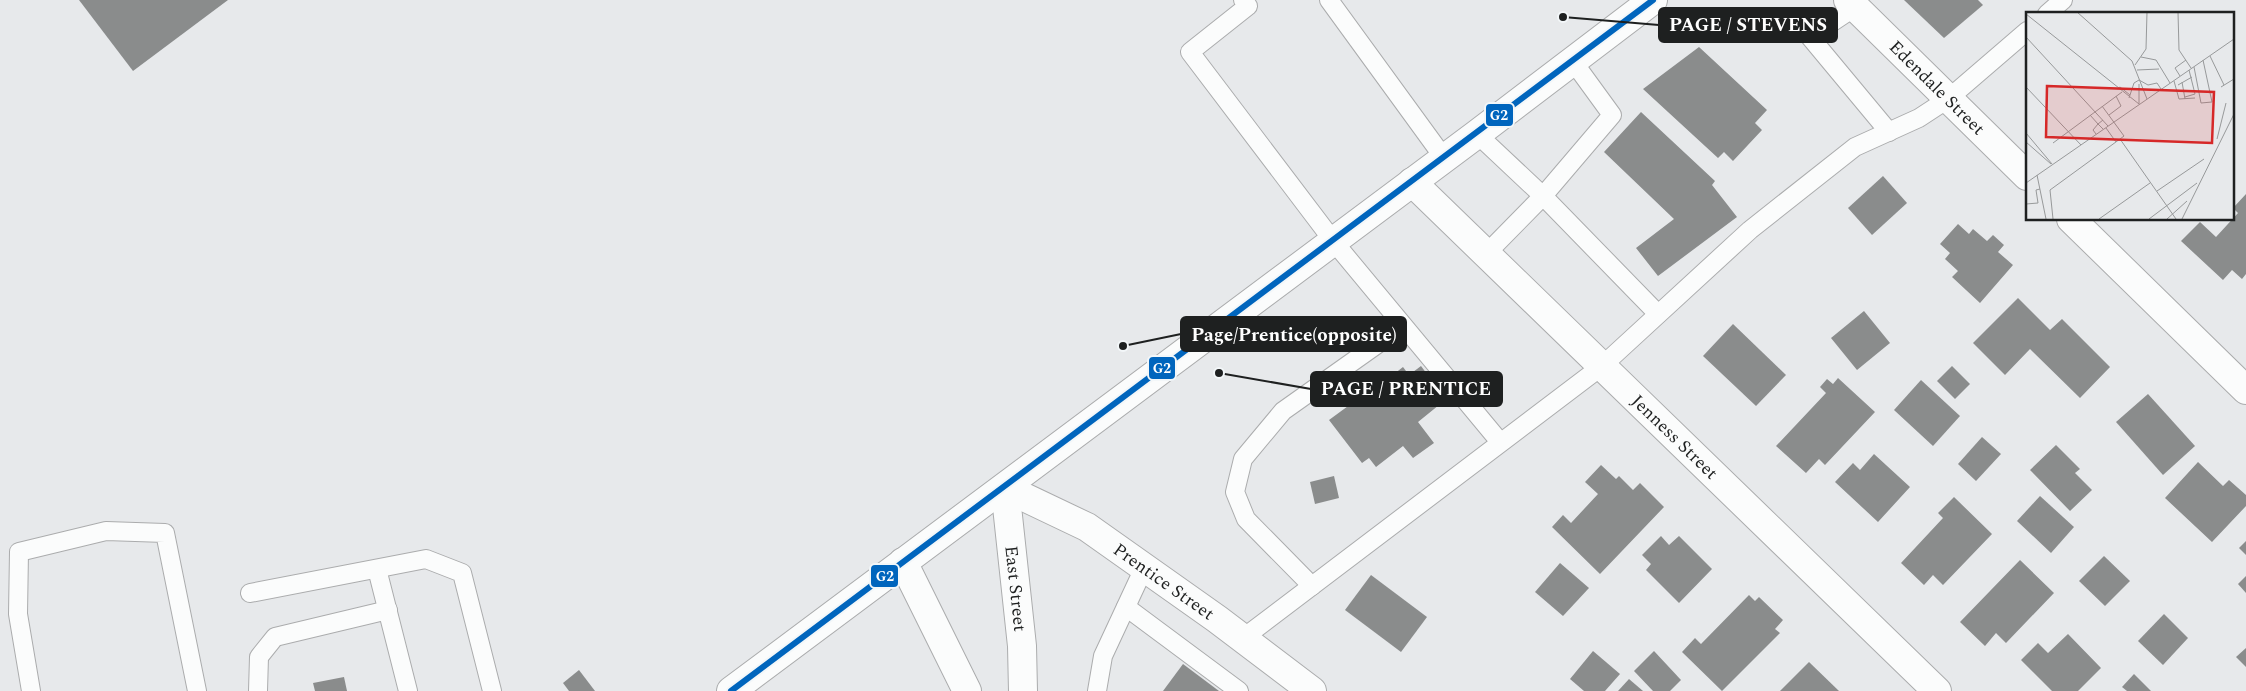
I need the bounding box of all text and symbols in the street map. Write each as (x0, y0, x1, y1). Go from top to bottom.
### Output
callout: PAGE / STEVENS (1659, 8, 1837, 42)
text: PAGE / STEVENS (1669, 11, 1827, 40)
inset map (2026, 12, 2234, 220)
street label: Edendale Street (1883, 34, 1991, 141)
line badge: G2 (1485, 103, 1514, 127)
text: G2 (1490, 105, 1508, 126)
callout: Page/Prentice(opposite) (1181, 317, 1406, 351)
text: Page/Prentice(opposite) (1191, 321, 1397, 350)
line badge: G2 (1148, 356, 1176, 380)
text: G2 (1153, 358, 1171, 379)
callout: PAGE / PRENTICE (1311, 372, 1502, 406)
text: PAGE / PRENTICE (1321, 375, 1491, 404)
street label: Jenness Street (1625, 388, 1724, 486)
street label: Prentice Street (1108, 536, 1220, 627)
street label: East Street (998, 544, 1034, 633)
line badge: G2 (870, 564, 899, 588)
text: G2 (876, 566, 894, 587)

